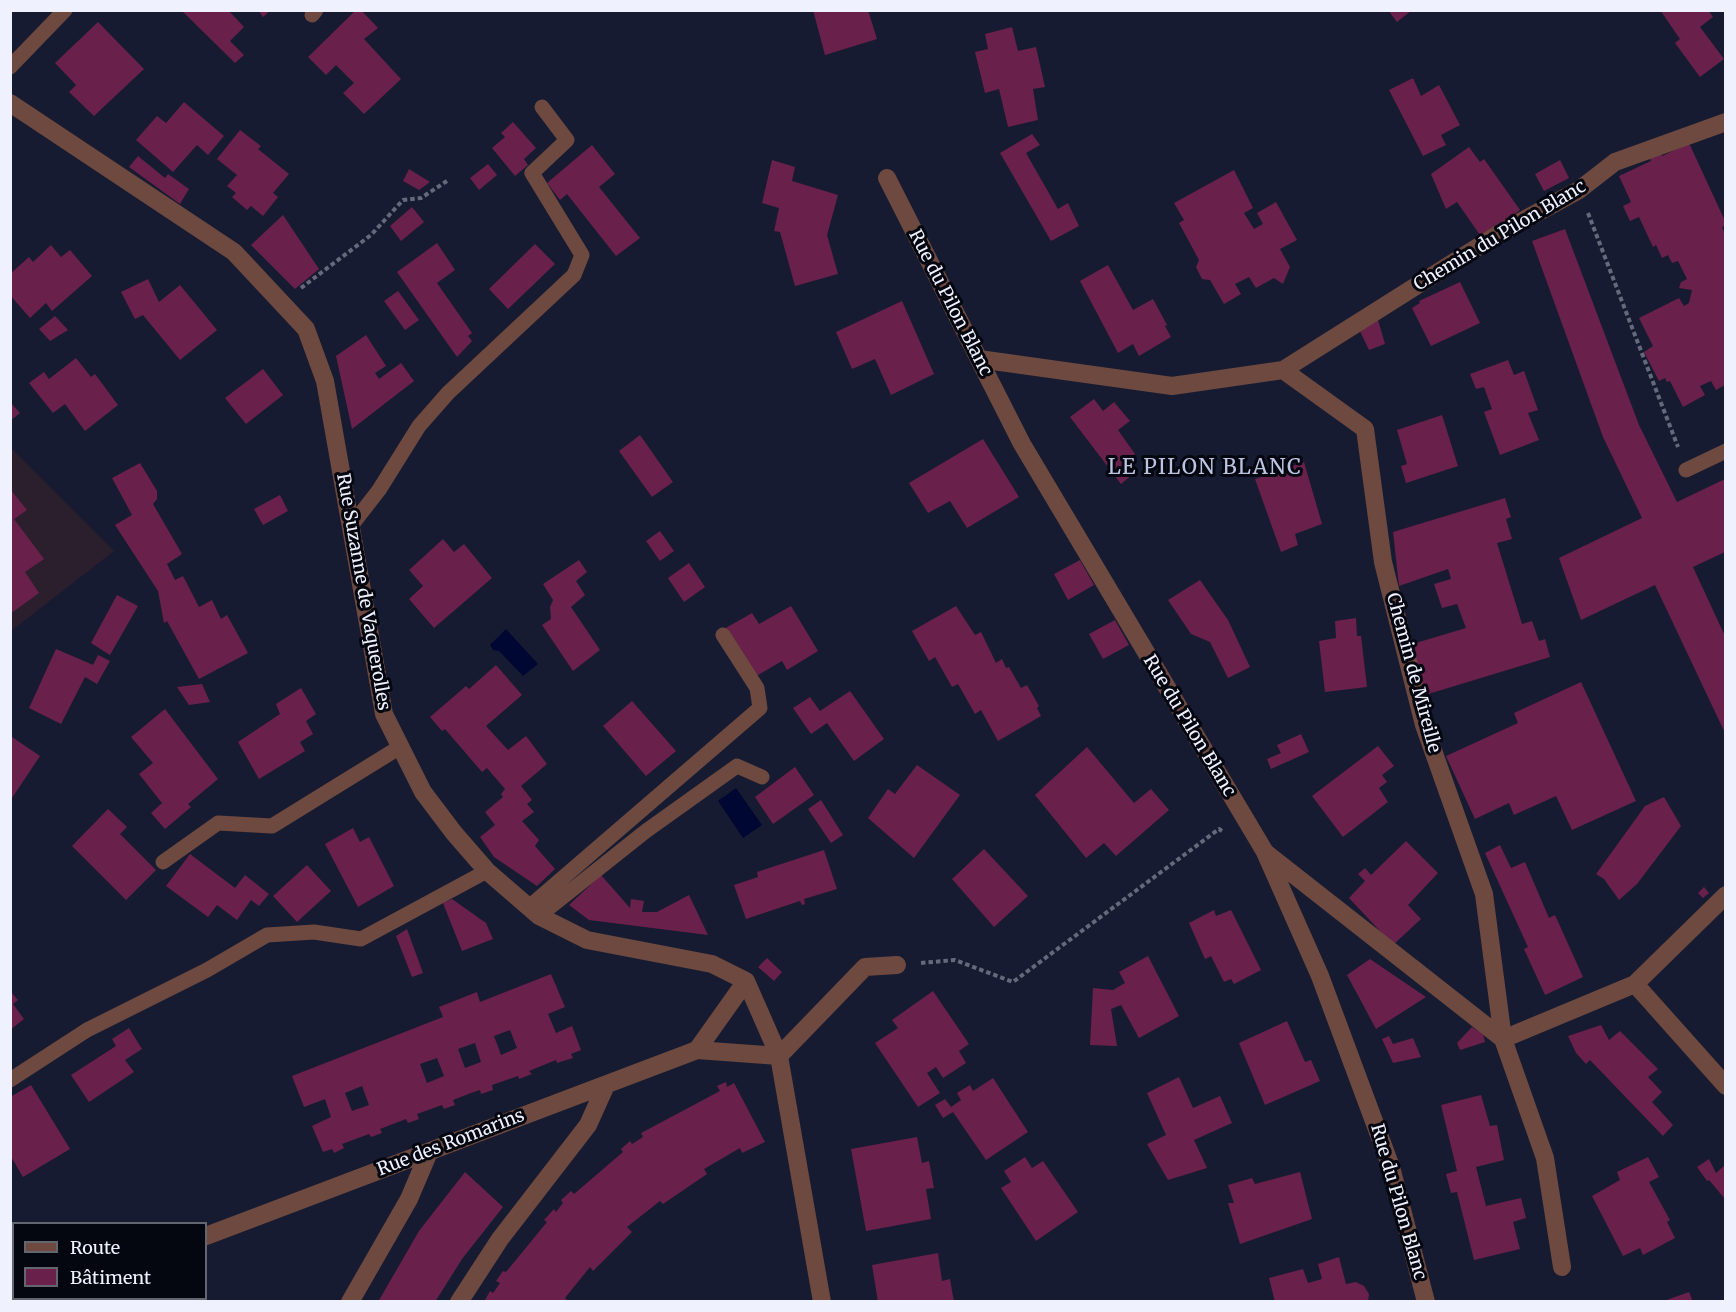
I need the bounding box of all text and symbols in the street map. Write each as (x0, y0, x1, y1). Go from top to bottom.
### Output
street label: Chemin du Pilon Blanc (1410, 176, 1590, 296)
street label: Rue du Pilon Blanc (904, 226, 996, 380)
district label: LE PILON BLANC (1108, 455, 1302, 481)
street label: Rue Suzanne de Vaquerolles (331, 472, 395, 712)
street label: Chemin de Mireille (1381, 591, 1445, 755)
street label: Rue du Pilon Blanc (1138, 651, 1240, 801)
street label: Rue des Romarins (374, 1105, 528, 1181)
street label: Rue du Pilon Blanc (1365, 1122, 1431, 1282)
legend (12, 1222, 207, 1300)
text: Route (70, 1236, 120, 1259)
text: Bâtiment (70, 1266, 151, 1289)

